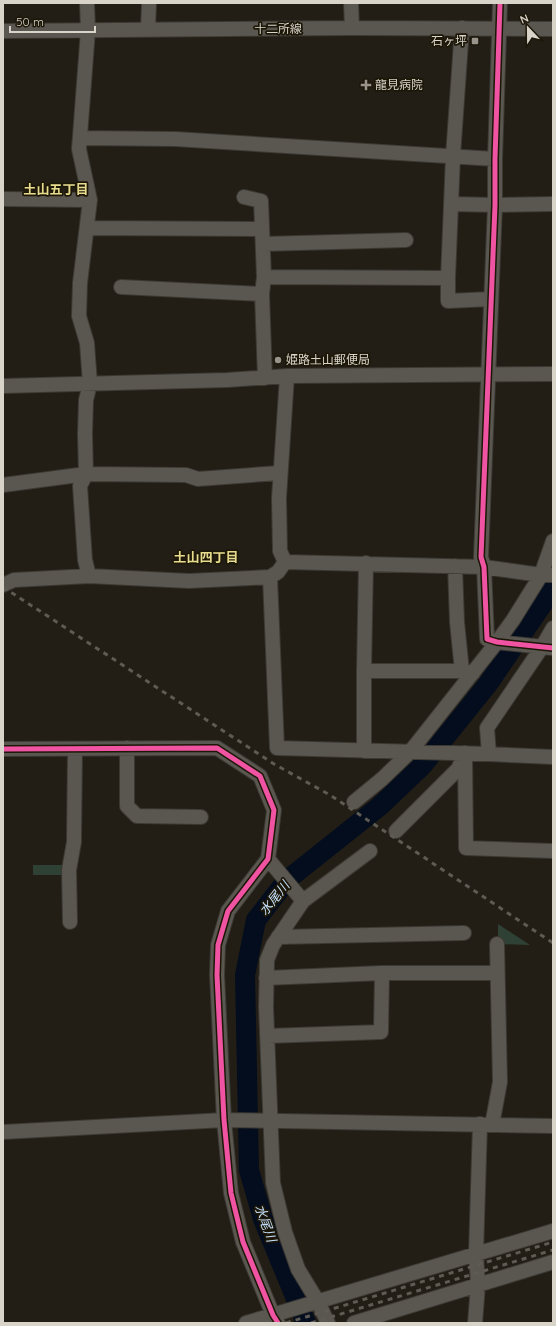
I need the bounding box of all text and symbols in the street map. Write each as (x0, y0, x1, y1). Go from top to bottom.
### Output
scale bar (10, 8, 95, 34)
north arrow (508, 8, 548, 48)
text: N (518, 11, 531, 27)
text: 50 m (16, 14, 44, 29)
street label: 十二所線 (254, 21, 302, 36)
place label: 石ヶ坪 (431, 33, 467, 48)
marker: 石ヶ坪 (470, 36, 480, 46)
place label: 龍見病院 (375, 77, 423, 92)
marker: 龍見病院 (360, 79, 372, 91)
district label: 土山五丁目 (23, 181, 89, 197)
place label: 姫路土山郵便局 (286, 352, 370, 367)
marker: 姫路土山郵便局 (273, 355, 283, 365)
district label: 土山四丁目 (173, 549, 239, 565)
water label: 水尾川 (256, 876, 294, 918)
water label: 水尾川 (252, 1202, 281, 1246)

